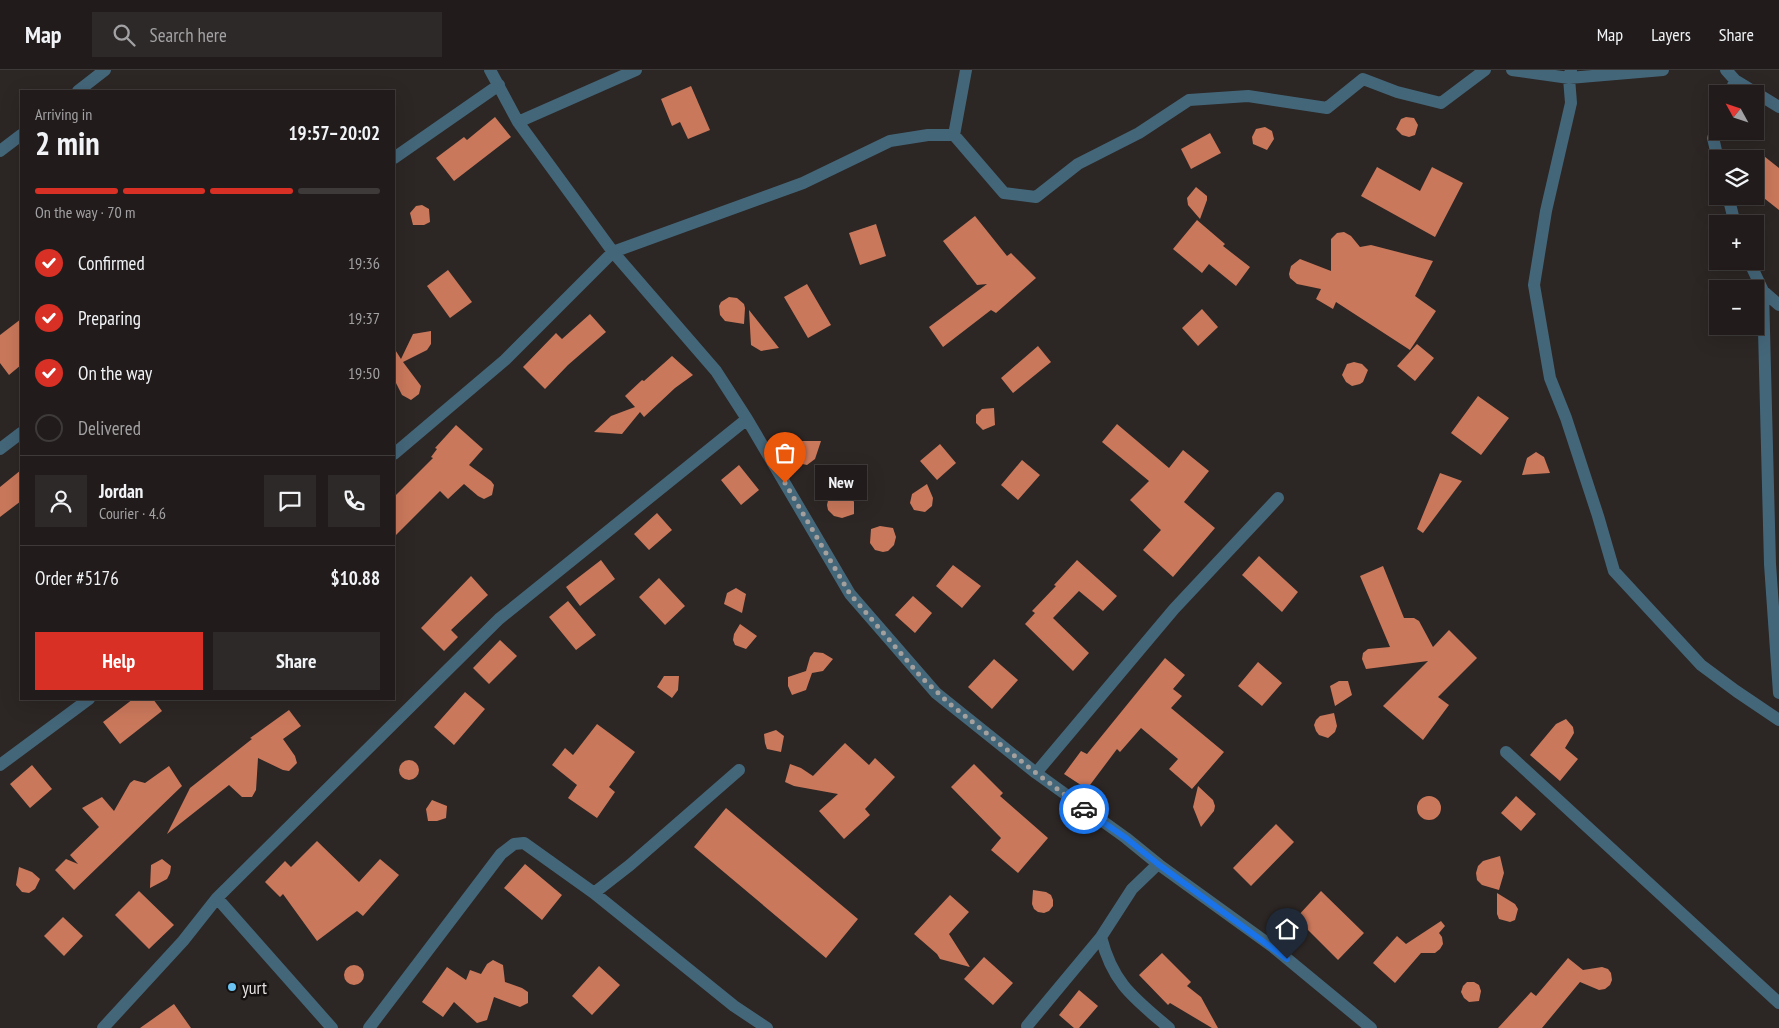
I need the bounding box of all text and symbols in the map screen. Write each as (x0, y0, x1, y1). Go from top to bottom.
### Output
search box (92, 12, 442, 57)
text: Map (25, 19, 62, 50)
icon: search (110, 21, 138, 49)
text: Search here (150, 23, 227, 47)
text: Map (1597, 23, 1623, 46)
text: Layers (1651, 23, 1691, 46)
text: Share (1719, 23, 1754, 46)
north arrow (1709, 85, 1764, 140)
map controls (1709, 85, 1764, 335)
text: Arriving in (35, 104, 92, 124)
text: 19:57–20:02 (288, 121, 380, 145)
text: 2 min (35, 122, 100, 164)
button: layers (1709, 150, 1764, 205)
text: On the way · 70 m (35, 202, 135, 222)
button: + (1709, 215, 1764, 270)
icon: check (35, 249, 63, 277)
text: Confirmed (78, 251, 145, 275)
text: 19:36 (348, 253, 380, 273)
button: − (1709, 280, 1764, 335)
icon: check (35, 304, 63, 332)
text: Preparing (78, 306, 141, 330)
text: 19:37 (348, 308, 380, 328)
icon: check (35, 359, 63, 387)
text: On the way (78, 361, 152, 385)
text: 19:50 (348, 363, 380, 383)
text: Delivered (78, 416, 141, 440)
pin (764, 432, 806, 483)
icon: bag (771, 439, 799, 467)
callout: New (815, 466, 868, 500)
text: New (828, 472, 854, 492)
button: person (35, 475, 87, 527)
button: chat (264, 475, 316, 527)
button: phone (328, 475, 380, 527)
text: Jordan (99, 479, 143, 503)
text: Courier · 4.6 (99, 503, 166, 523)
text: Order #5176 (35, 566, 119, 590)
text: $10.88 (331, 566, 380, 590)
button: Help (35, 632, 203, 690)
button: Share (213, 632, 380, 690)
courier (1059, 784, 1109, 834)
icon: car (1070, 795, 1098, 823)
pin (1266, 908, 1308, 959)
icon: home (1273, 915, 1301, 943)
place label: yurt (242, 976, 267, 999)
marker: yurt (226, 981, 238, 993)

